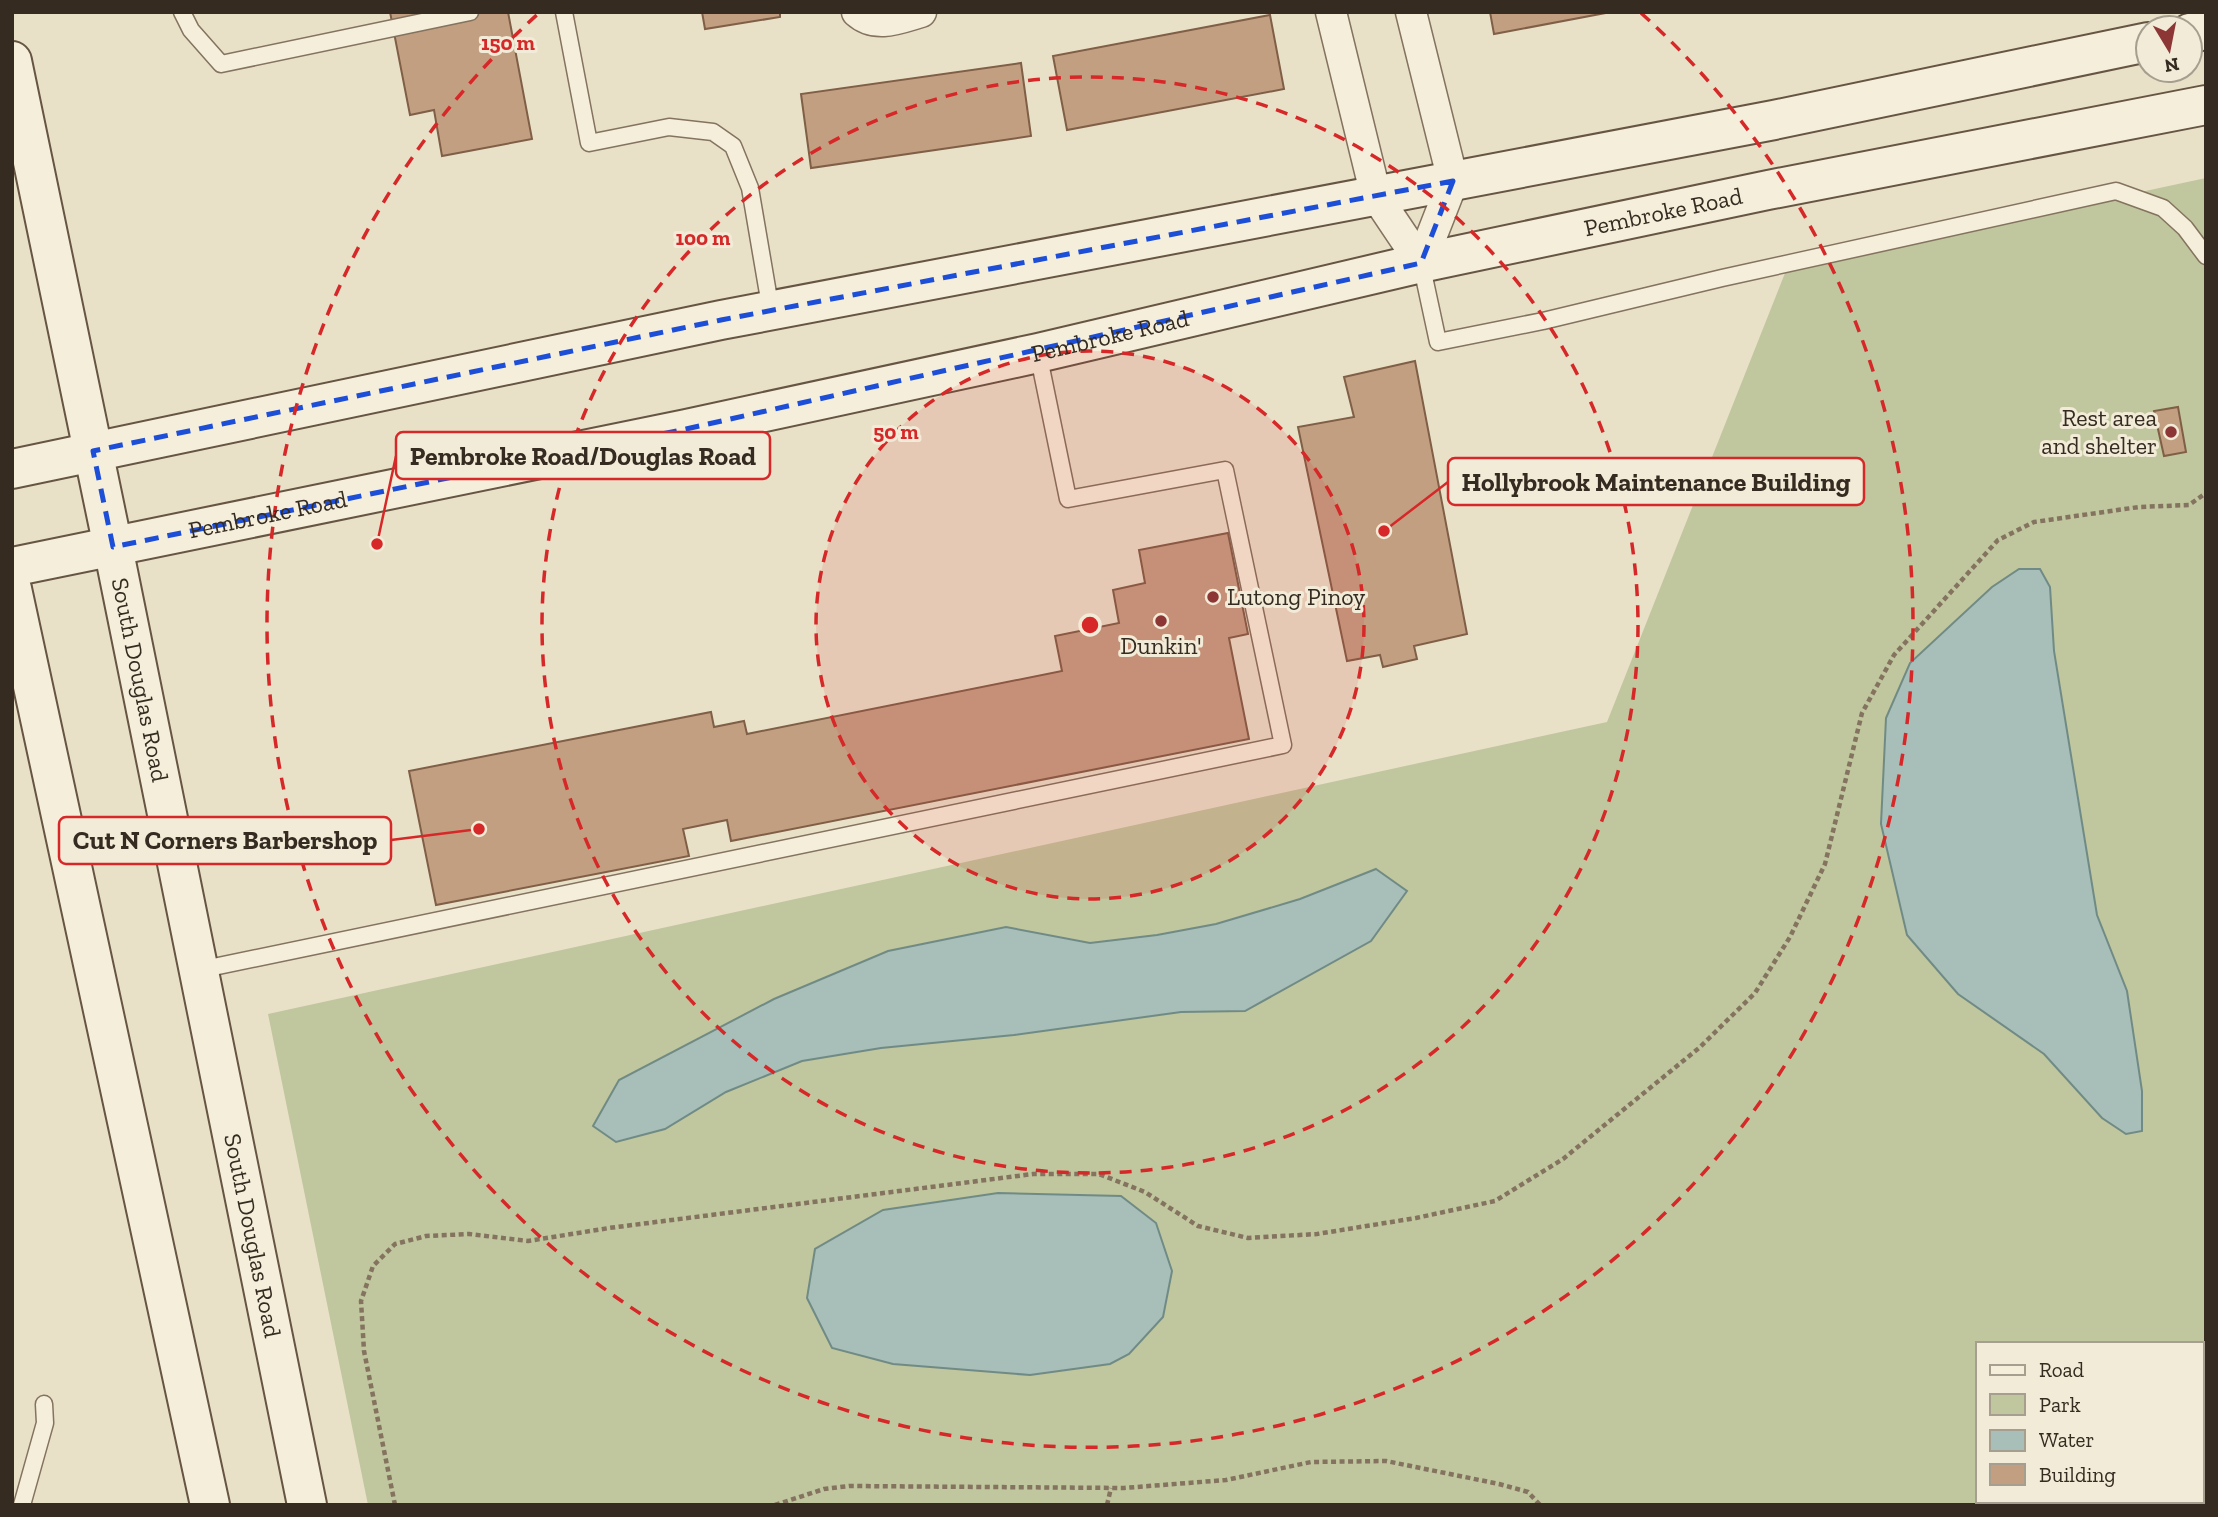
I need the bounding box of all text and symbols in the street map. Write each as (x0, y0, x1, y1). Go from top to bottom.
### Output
north arrow (2134, 14, 2204, 84)
text: 150 m (481, 30, 536, 55)
text: N (2163, 53, 2181, 78)
street label: Pembroke Road (1581, 181, 1745, 242)
text: 100 m (676, 225, 731, 250)
street label: Pembroke Road (1028, 303, 1191, 368)
place label: Rest area and shelter (2041, 403, 2157, 460)
text: 50 m (873, 419, 919, 444)
marker: Rest area and shelter (2163, 424, 2179, 440)
callout: Pembroke Road/Douglas Road (396, 432, 770, 479)
text: Pembroke Road/Douglas Road (410, 440, 756, 472)
callout: Hollybrook Maintenance Building (1448, 458, 1864, 505)
text: Hollybrook Maintenance Building (1462, 466, 1851, 498)
street label: Pembroke Road (186, 484, 349, 545)
street label: South Douglas Road (106, 575, 175, 784)
place label: Lutong Pinoy (1227, 582, 1366, 611)
marker: Lutong Pinoy (1205, 589, 1221, 605)
centre of rings (1078, 613, 1102, 637)
marker: Dunkin' (1153, 613, 1169, 629)
place label: Dunkin' (1120, 631, 1202, 660)
callout: Cut N Corners Barbershop (59, 817, 391, 864)
text: Cut N Corners Barbershop (73, 824, 377, 856)
street label: South Douglas Road (218, 1131, 288, 1340)
legend (1976, 1342, 2204, 1503)
text: Road (2039, 1357, 2085, 1382)
text: Park (2039, 1392, 2081, 1417)
text: Water (2039, 1427, 2094, 1452)
text: Building (2039, 1462, 2116, 1487)

